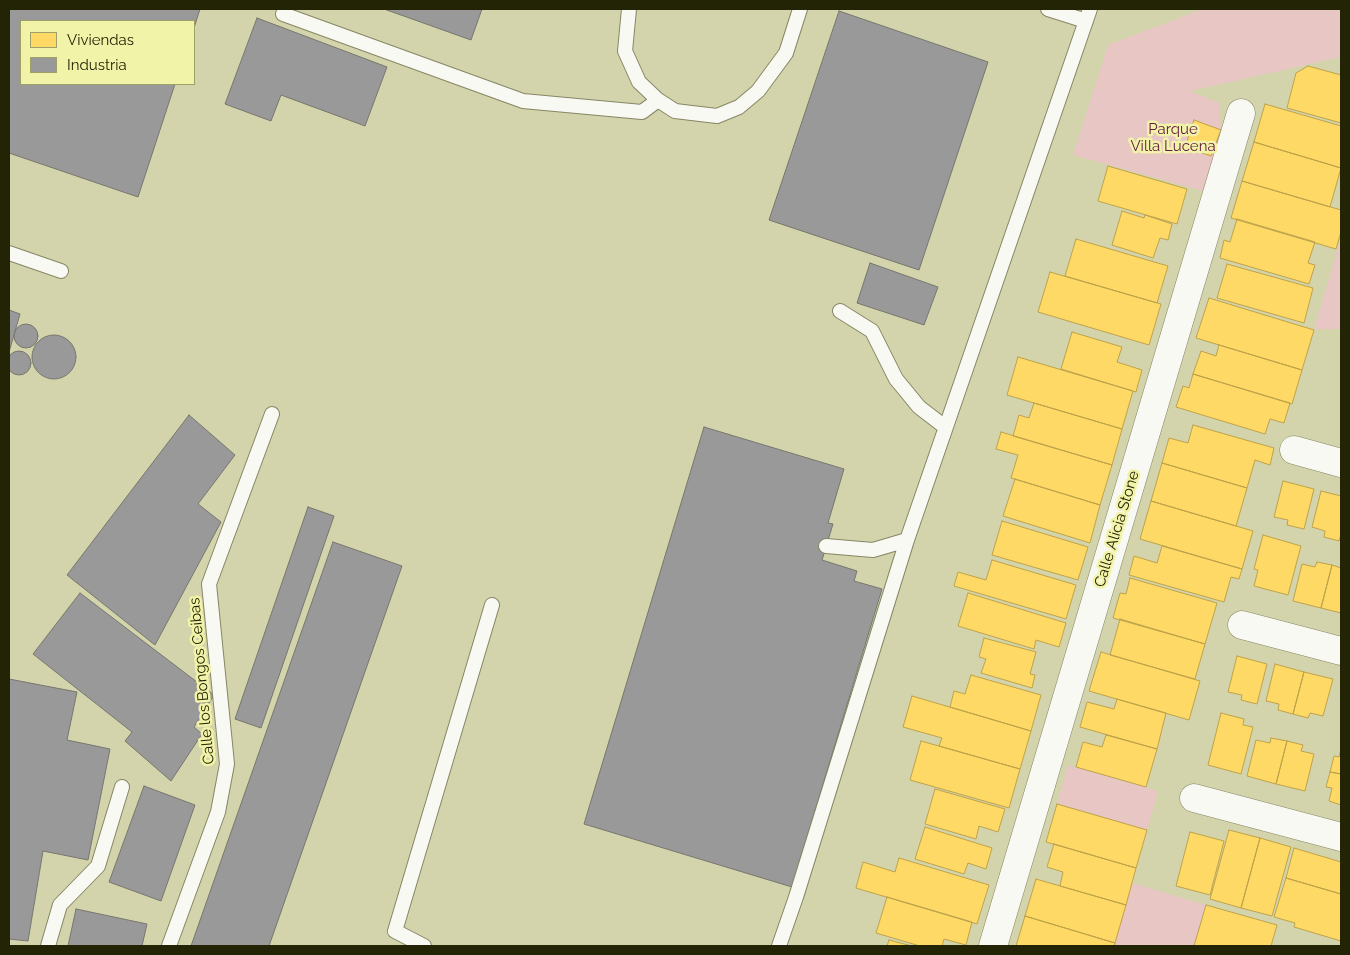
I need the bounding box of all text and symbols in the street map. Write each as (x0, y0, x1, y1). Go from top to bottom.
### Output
legend (20, 20, 195, 85)
text: Viviendas (67, 31, 134, 49)
text: Industria (67, 56, 127, 74)
park label: Parque Villa Lucena (1130, 120, 1216, 155)
street label: Calle Alicia Stone (1091, 469, 1143, 589)
street label: Calle los Bongos Ceibas (186, 597, 218, 765)

